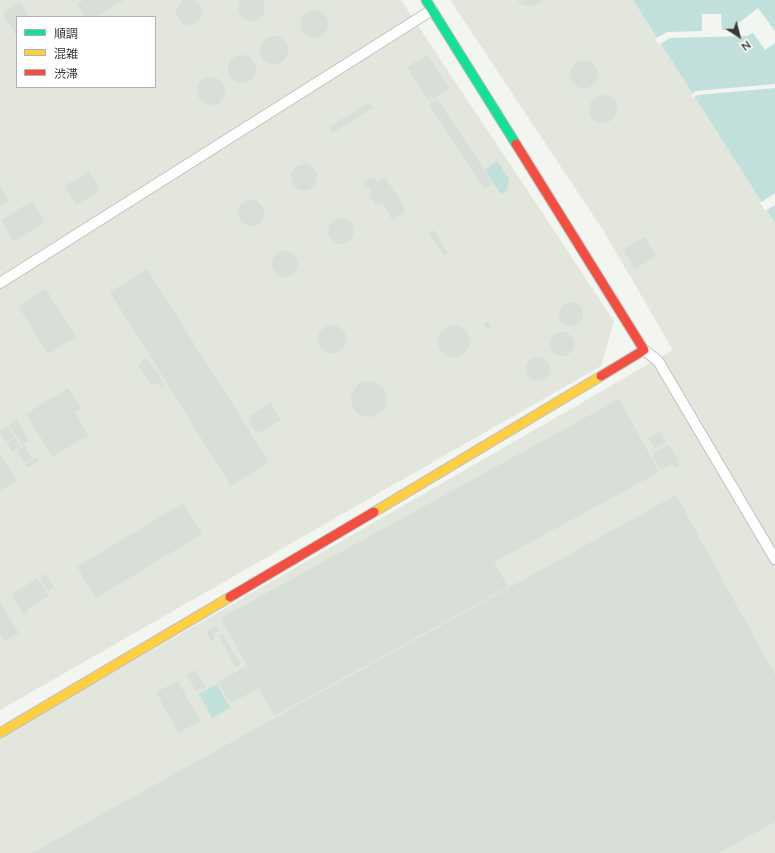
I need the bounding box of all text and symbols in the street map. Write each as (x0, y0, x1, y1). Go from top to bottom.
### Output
legend (16, 16, 156, 88)
north arrow (719, 16, 759, 56)
text: 順調 (54, 26, 78, 41)
text: N (739, 38, 754, 54)
text: 混雑 (54, 46, 78, 61)
text: 渋滞 (54, 66, 78, 81)

